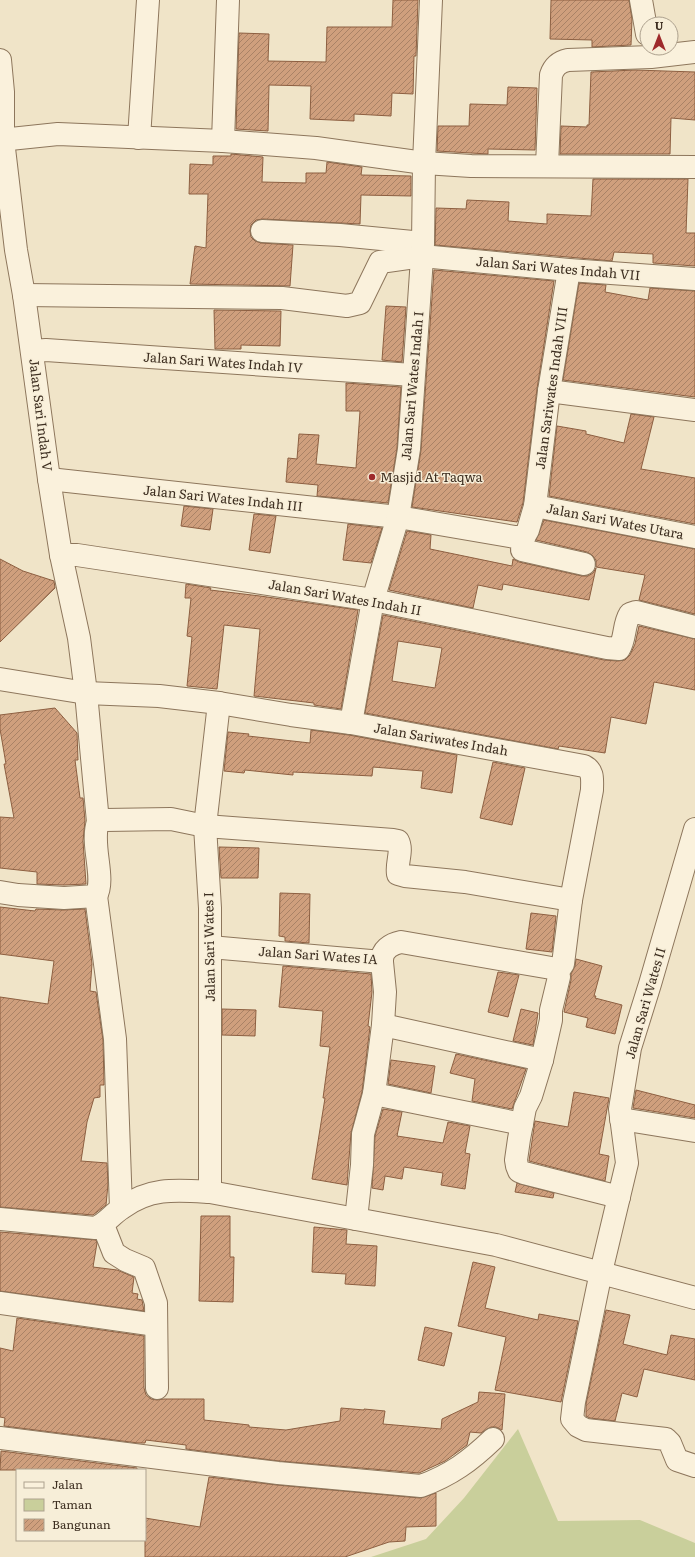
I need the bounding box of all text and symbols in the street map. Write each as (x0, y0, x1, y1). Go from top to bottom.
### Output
north arrow (639, 16, 679, 56)
text: U (655, 17, 664, 33)
street label: Jalan Sari Wates Indah VII (475, 251, 641, 284)
street label: Jalan Sariwates Indah VIII (530, 305, 571, 471)
street label: Jalan Sari Wates Indah I (396, 310, 427, 461)
street label: Jalan Sari Wates Indah IV (143, 346, 304, 377)
street label: Jalan Sari Indah V (25, 358, 58, 473)
place label: Masjid At Taqwa (380, 467, 483, 486)
marker: Masjid At Taqwa (367, 472, 377, 482)
street label: Jalan Sari Wates Indah III (142, 480, 304, 515)
street label: Jalan Sari Wates Utara (545, 498, 686, 543)
street label: Jalan Sari Wates Indah II (267, 574, 423, 619)
street label: Jalan Sariwates Indah (372, 717, 510, 760)
street label: Jalan Sari Wates I (198, 892, 219, 1002)
street label: Jalan Sari Wates IA (258, 941, 379, 968)
street label: Jalan Sari Wates II (620, 945, 670, 1061)
legend (16, 1469, 146, 1541)
text: Jalan (52, 1475, 83, 1493)
text: Taman (52, 1495, 92, 1513)
text: Bangunan (52, 1515, 111, 1533)

